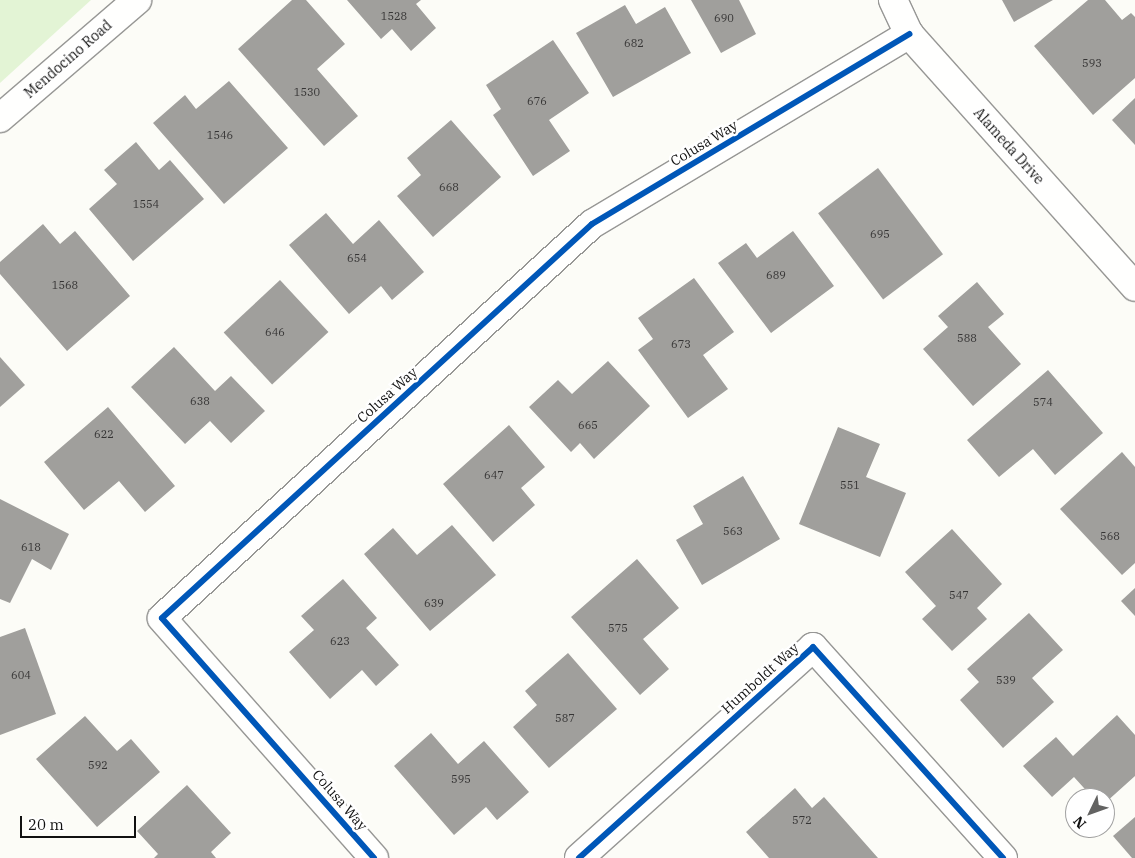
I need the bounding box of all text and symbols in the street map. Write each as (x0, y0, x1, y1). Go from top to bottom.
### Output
house number: 1528 (381, 9, 407, 23)
house number: 690 (714, 11, 734, 25)
street label: Mendocino Road (21, 16, 115, 102)
house number: 682 (624, 36, 644, 50)
house number: 593 (1082, 56, 1102, 70)
house number: 1530 (294, 85, 320, 99)
house number: 676 (527, 94, 547, 108)
street label: Alameda Drive (970, 104, 1048, 188)
street label: Colusa Way (667, 116, 741, 170)
house number: 1546 (207, 128, 233, 142)
house number: 668 (439, 180, 459, 194)
house number: 1554 (133, 197, 159, 211)
house number: 695 (870, 227, 890, 241)
house number: 654 (347, 251, 367, 265)
house number: 689 (766, 268, 786, 282)
house number: 1568 (52, 278, 78, 292)
house number: 646 (265, 325, 285, 339)
house number: 588 (957, 331, 977, 345)
house number: 673 (671, 337, 691, 351)
street label: Colusa Way (353, 364, 421, 426)
house number: 638 (190, 394, 210, 408)
house number: 574 (1033, 395, 1053, 409)
house number: 665 (578, 418, 598, 432)
house number: 622 (94, 427, 114, 441)
house number: 647 (484, 468, 504, 482)
house number: 551 (840, 478, 860, 492)
house number: 563 (723, 524, 743, 538)
house number: 568 (1100, 529, 1120, 543)
house number: 618 (21, 540, 41, 554)
house number: 547 (949, 588, 969, 602)
house number: 639 (424, 596, 444, 610)
house number: 575 (608, 621, 628, 635)
house number: 623 (330, 634, 350, 648)
street label: Humboldt Way (718, 639, 802, 717)
house number: 604 (11, 668, 31, 682)
house number: 539 (996, 673, 1016, 687)
house number: 587 (555, 711, 575, 725)
house number: 592 (88, 758, 108, 772)
street label: Colusa Way (309, 766, 371, 834)
house number: 595 (451, 772, 471, 786)
north arrow (1065, 788, 1115, 838)
scale bar (22, 806, 139, 838)
text: N (1069, 812, 1090, 833)
house number: 572 (792, 813, 812, 827)
text: 20 m (28, 815, 64, 834)

